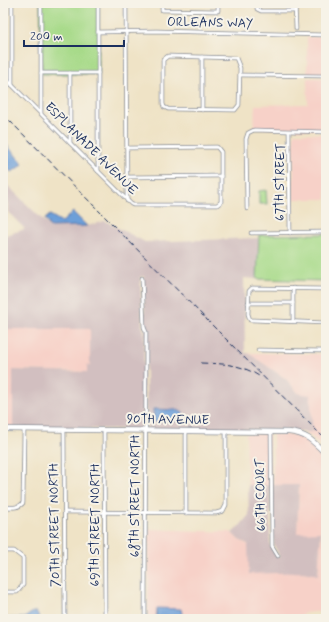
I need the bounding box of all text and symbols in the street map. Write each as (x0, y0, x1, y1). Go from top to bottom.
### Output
street label: ORLEANS WAY (167, 14, 253, 32)
scale bar (24, 22, 124, 48)
text: 200 m (30, 29, 63, 45)
street label: ESPLANADE AVENUE (41, 99, 141, 199)
street label: 67TH STREET (272, 143, 289, 221)
street label: 90TH AVENUE (127, 411, 210, 429)
street label: 68TH STREET NORTH (127, 435, 144, 557)
street label: 66TH COURT (252, 457, 270, 531)
street label: 70TH STREET NORTH (45, 463, 65, 587)
street label: 69TH STREET NORTH (87, 463, 104, 587)

